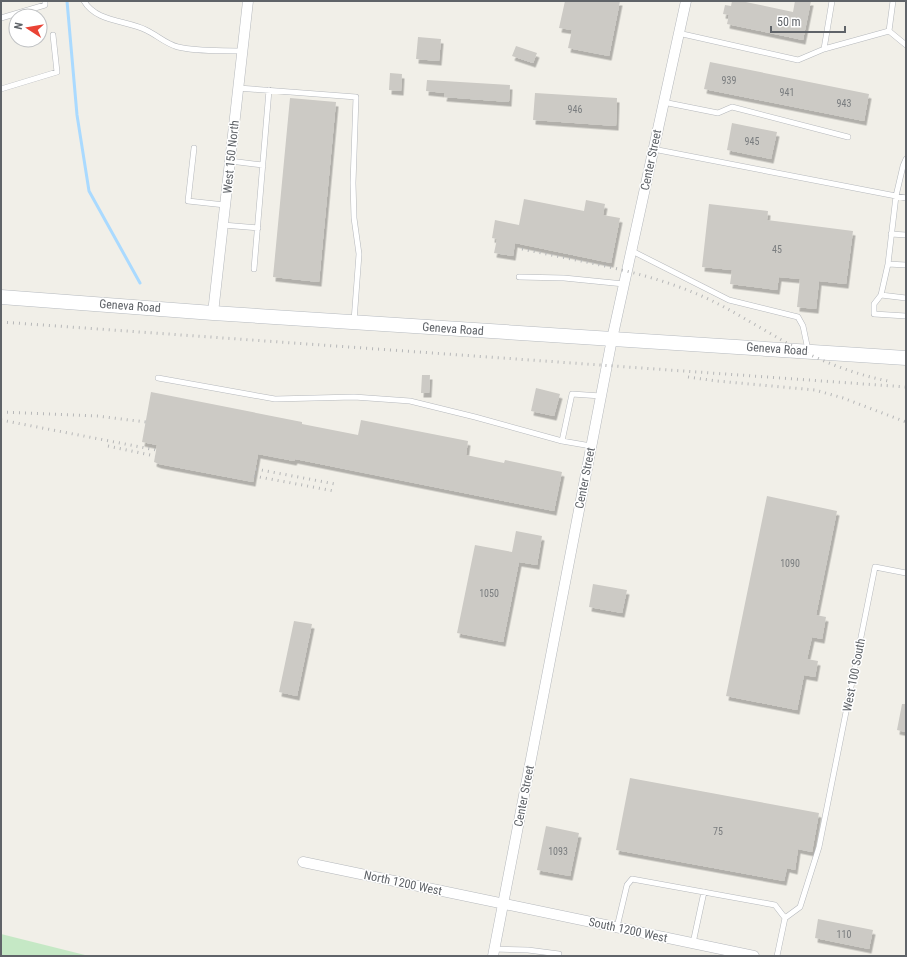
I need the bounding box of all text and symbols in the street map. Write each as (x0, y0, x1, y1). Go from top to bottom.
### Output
north arrow (8, 8, 48, 48)
scale bar (771, 8, 845, 34)
text: 50 m (777, 15, 801, 29)
text: N (12, 21, 26, 31)
house number: 939 (722, 75, 736, 86)
house number: 941 (780, 87, 794, 98)
house number: 943 (837, 98, 851, 109)
house number: 946 (568, 104, 582, 115)
street label: West 150 North (220, 119, 242, 194)
street label: Center Street (638, 128, 664, 192)
house number: 945 (745, 136, 759, 147)
house number: 45 (772, 244, 782, 255)
street label: Geneva Road (99, 297, 161, 315)
street label: Geneva Road (422, 320, 484, 338)
street label: Geneva Road (746, 340, 808, 358)
street label: Center Street (572, 446, 598, 510)
house number: 1090 (780, 558, 800, 569)
house number: 1050 (479, 588, 499, 599)
street label: West 100 South (840, 637, 868, 713)
street label: Center Street (511, 764, 537, 828)
house number: 75 (713, 826, 723, 837)
house number: 1093 (548, 846, 568, 857)
street label: North 1200 West (363, 868, 444, 898)
street label: South 1200 West (587, 915, 669, 945)
house number: 110 (837, 929, 851, 940)

